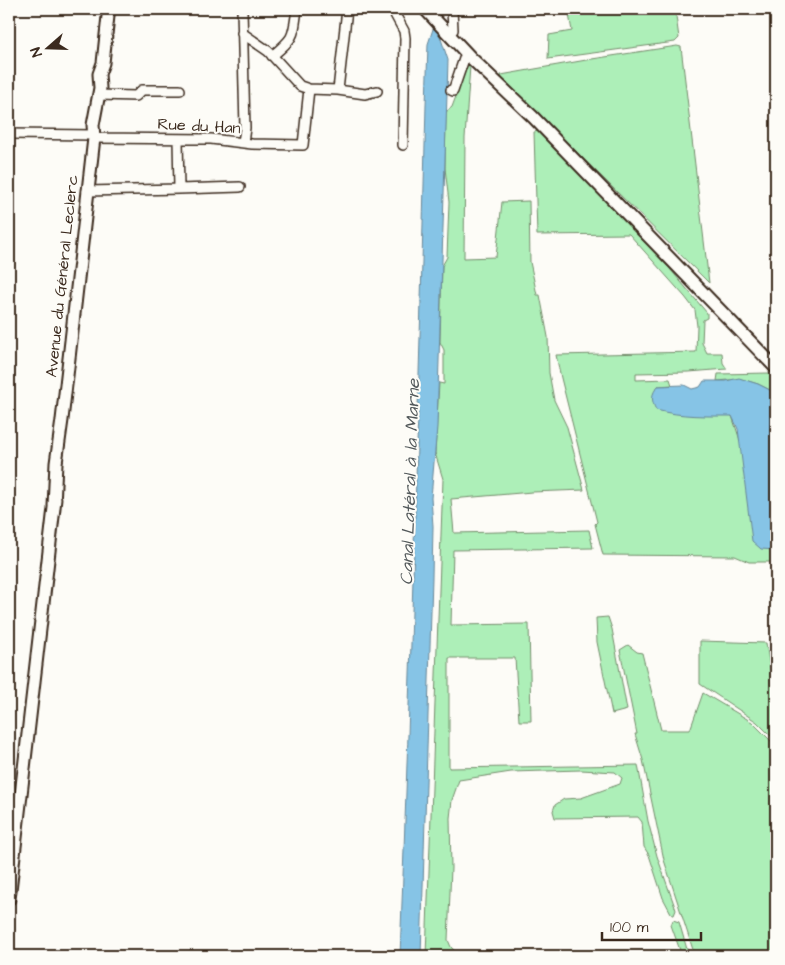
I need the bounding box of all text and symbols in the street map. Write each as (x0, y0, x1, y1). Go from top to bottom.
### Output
north arrow (22, 22, 72, 72)
text: N (26, 44, 48, 60)
street label: Rue du Han (157, 113, 241, 139)
street label: Avenue du Général Leclerc (40, 174, 84, 378)
water label: Canal Latéral à la Marne (394, 377, 426, 585)
scale bar (602, 910, 701, 942)
text: 100 m (610, 917, 649, 938)

